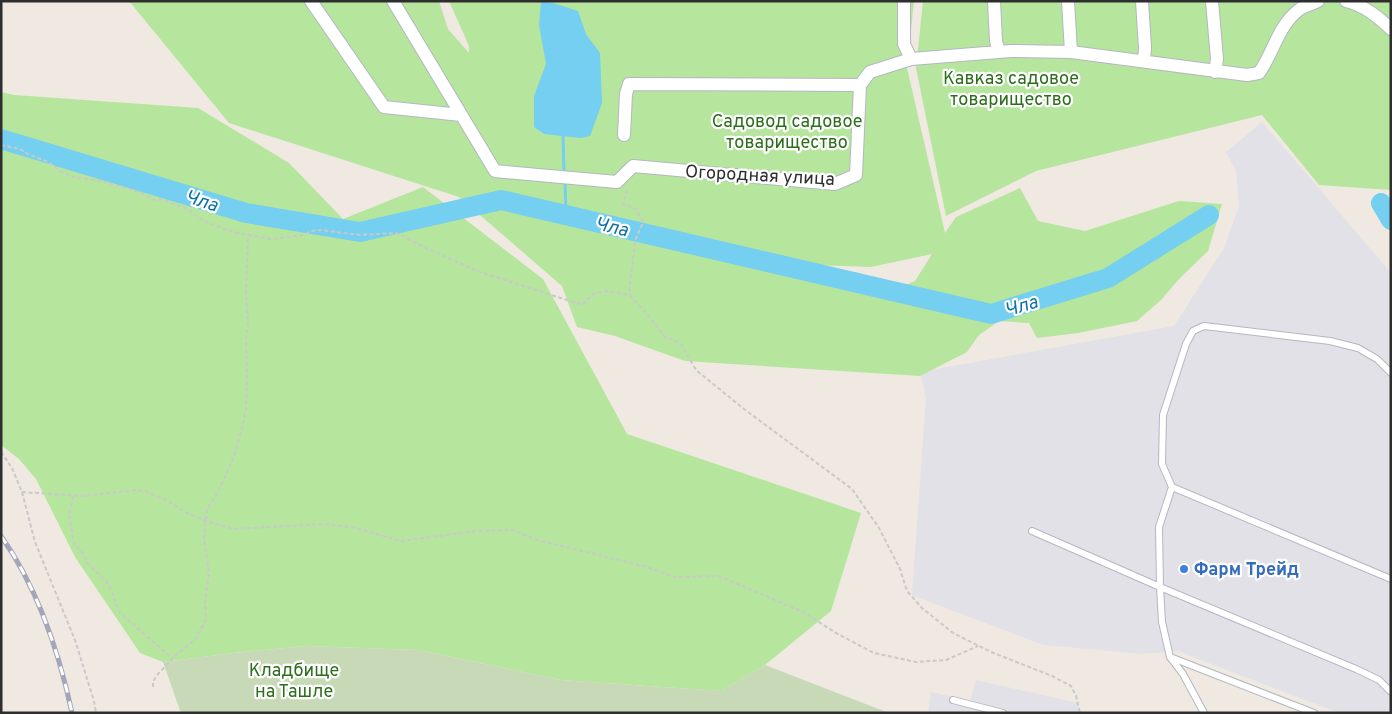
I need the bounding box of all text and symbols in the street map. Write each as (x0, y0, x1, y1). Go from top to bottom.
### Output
park label: Кавказ садовое товарищество (943, 68, 1079, 112)
park label: Садовод садовое товарищество (712, 111, 862, 155)
street label: Огородная улица (684, 161, 835, 192)
water label: Чла (182, 186, 221, 218)
water label: Чла (593, 213, 631, 243)
water label: Чла (1002, 291, 1041, 323)
place label: Фарм Трейд (1194, 559, 1299, 582)
marker: Фарм Трейд (1178, 563, 1190, 575)
park label: Кладбище на Ташле (249, 660, 339, 704)

